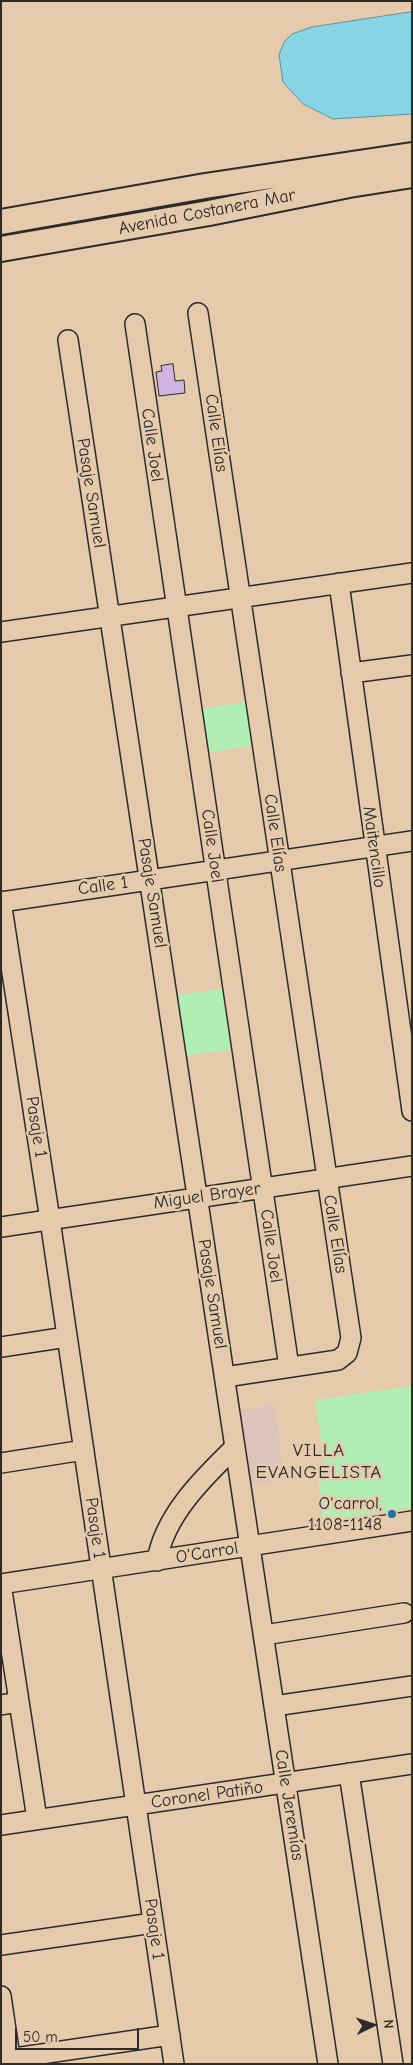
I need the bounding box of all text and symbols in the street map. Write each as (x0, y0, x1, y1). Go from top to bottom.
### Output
street label: Avenida Costanera Mar (117, 184, 297, 240)
street label: Calle Elías (200, 392, 232, 474)
street label: Calle Joel (136, 407, 168, 483)
street label: Pasaje Samuel (72, 437, 110, 549)
street label: Calle Elías (259, 792, 291, 874)
street label: Maitencillo (358, 805, 390, 889)
street label: Calle Joel (196, 808, 228, 884)
street label: Pasaje Samuel (133, 837, 171, 949)
street label: Calle 1 (77, 872, 129, 900)
street label: Pasaje 1 (21, 1095, 51, 1159)
street label: Miguel Brayer (152, 1178, 262, 1214)
street label: Calle Elías (318, 1193, 352, 1275)
street label: Calle Joel (255, 1208, 287, 1284)
street label: Pasaje Samuel (193, 1238, 231, 1350)
district label: VILLA EVANGELISTA (254, 1440, 384, 1484)
place label: O'carrol, 1108-1148 (308, 1493, 382, 1536)
street label: Pasaje 1 (80, 1496, 110, 1560)
marker: O'carrol, 1108-1148 (386, 1508, 398, 1520)
street label: O'Carrol (174, 1537, 240, 1569)
street label: Calle Jeremías (270, 1748, 308, 1862)
street label: Coronel Patiño (149, 1776, 265, 1814)
street label: Pasaje 1 (139, 1897, 169, 1961)
north arrow (348, 2000, 398, 2050)
scale bar (18, 2018, 141, 2050)
text: N (380, 2019, 397, 2029)
text: 50 m (23, 2028, 58, 2046)

